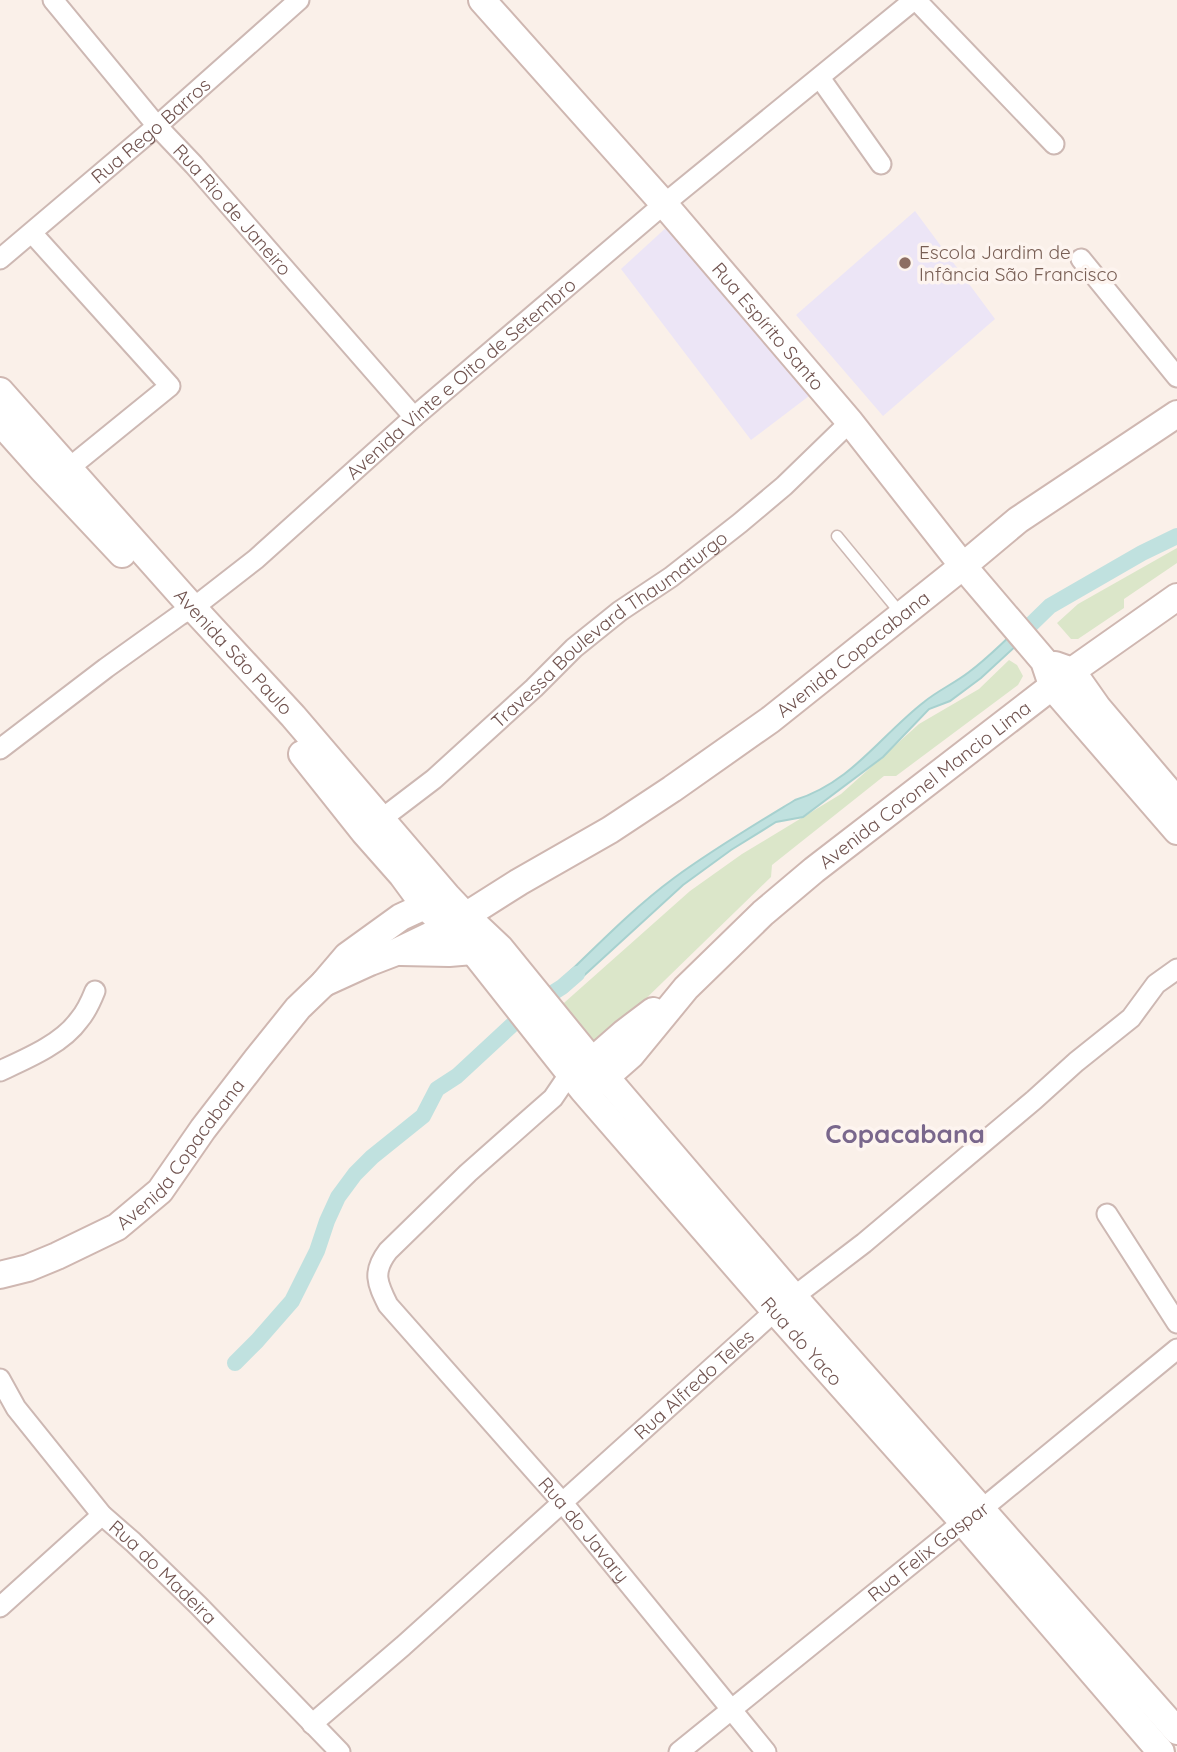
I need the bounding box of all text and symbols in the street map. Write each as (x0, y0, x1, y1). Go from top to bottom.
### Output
street label: Rua Rego Barros (86, 72, 215, 189)
street label: Rua Rio de Janeiro (168, 139, 297, 280)
place label: Escola Jardim de Infância São Francisco (919, 240, 1118, 286)
marker: Escola Jardim de Infância São Francisco (897, 255, 913, 271)
street label: Rua Espírito Santo (707, 257, 830, 395)
street label: Avenida Vinte e Oito de Setembro (341, 272, 581, 485)
street label: Travessa Boulevard Thaumaturgo (486, 525, 732, 733)
street label: Avenida São Paulo (169, 583, 298, 720)
street label: Avenida Copacabana (771, 585, 934, 723)
street label: Avenida Coronel Mancio Lima (814, 695, 1035, 874)
street label: Avenida Copacabana (111, 1074, 249, 1235)
district label: Copacabana (825, 1117, 985, 1150)
street label: Rua do Yaco (756, 1292, 848, 1391)
street label: Rua Alfredo Teles (629, 1324, 759, 1444)
street label: Rua do Javary (533, 1472, 635, 1587)
street label: Rua Felix Gaspar (862, 1496, 995, 1607)
street label: Rua do Madeira (104, 1515, 222, 1629)

